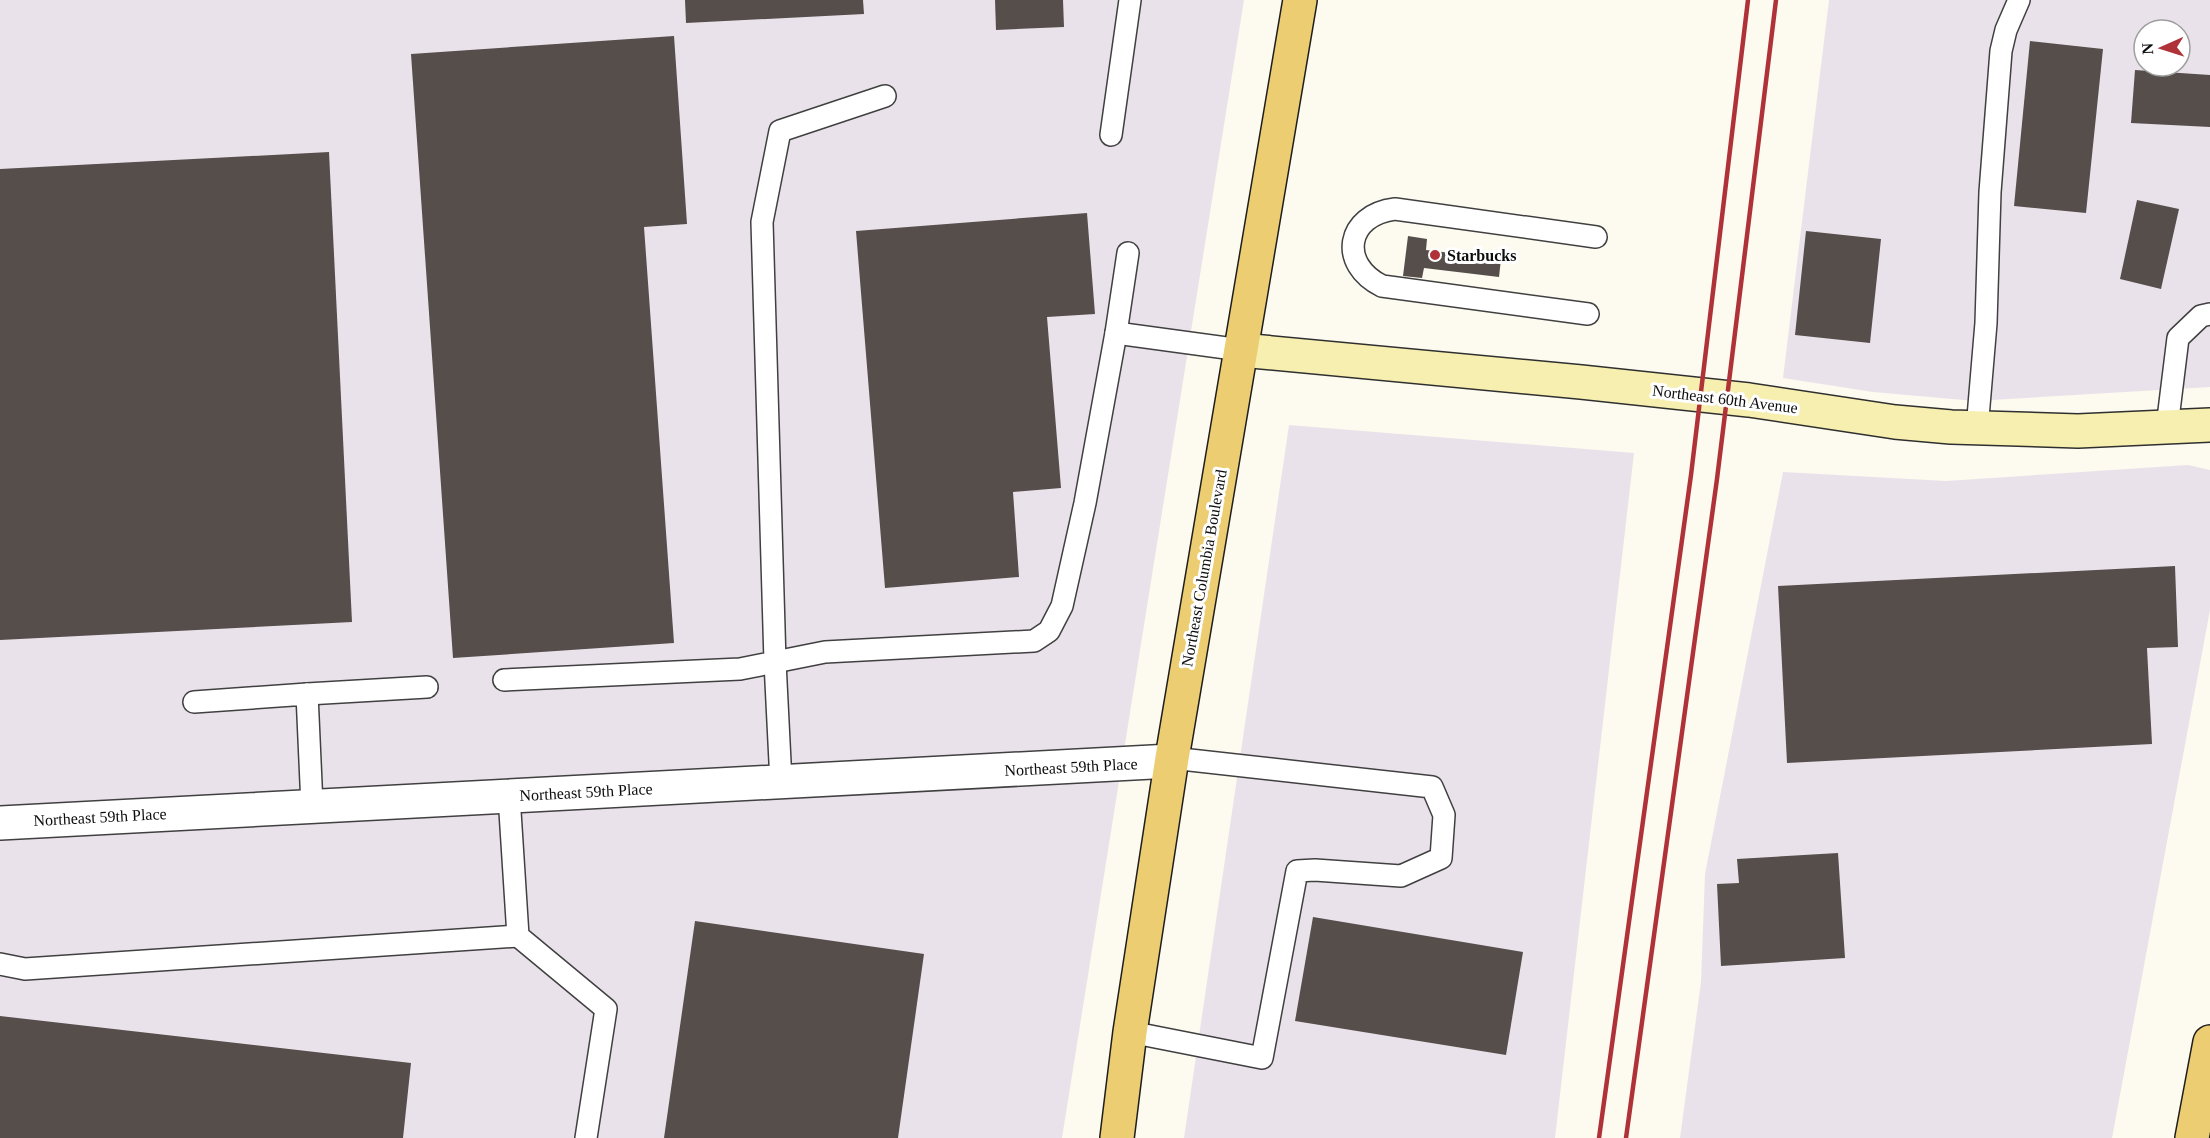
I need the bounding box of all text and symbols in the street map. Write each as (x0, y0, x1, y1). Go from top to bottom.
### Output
north arrow (2132, 18, 2192, 78)
text: N (2139, 42, 2156, 55)
place label: Starbucks (1447, 247, 1516, 264)
marker: Starbucks (1428, 248, 1442, 262)
street label: Northeast 60th Avenue (1651, 382, 1799, 416)
street label: Northeast Columbia Boulevard (1178, 468, 1230, 668)
street label: Northeast 59th Place (1004, 755, 1138, 779)
street label: Northeast 59th Place (519, 780, 653, 804)
street label: Northeast 59th Place (33, 805, 167, 829)

